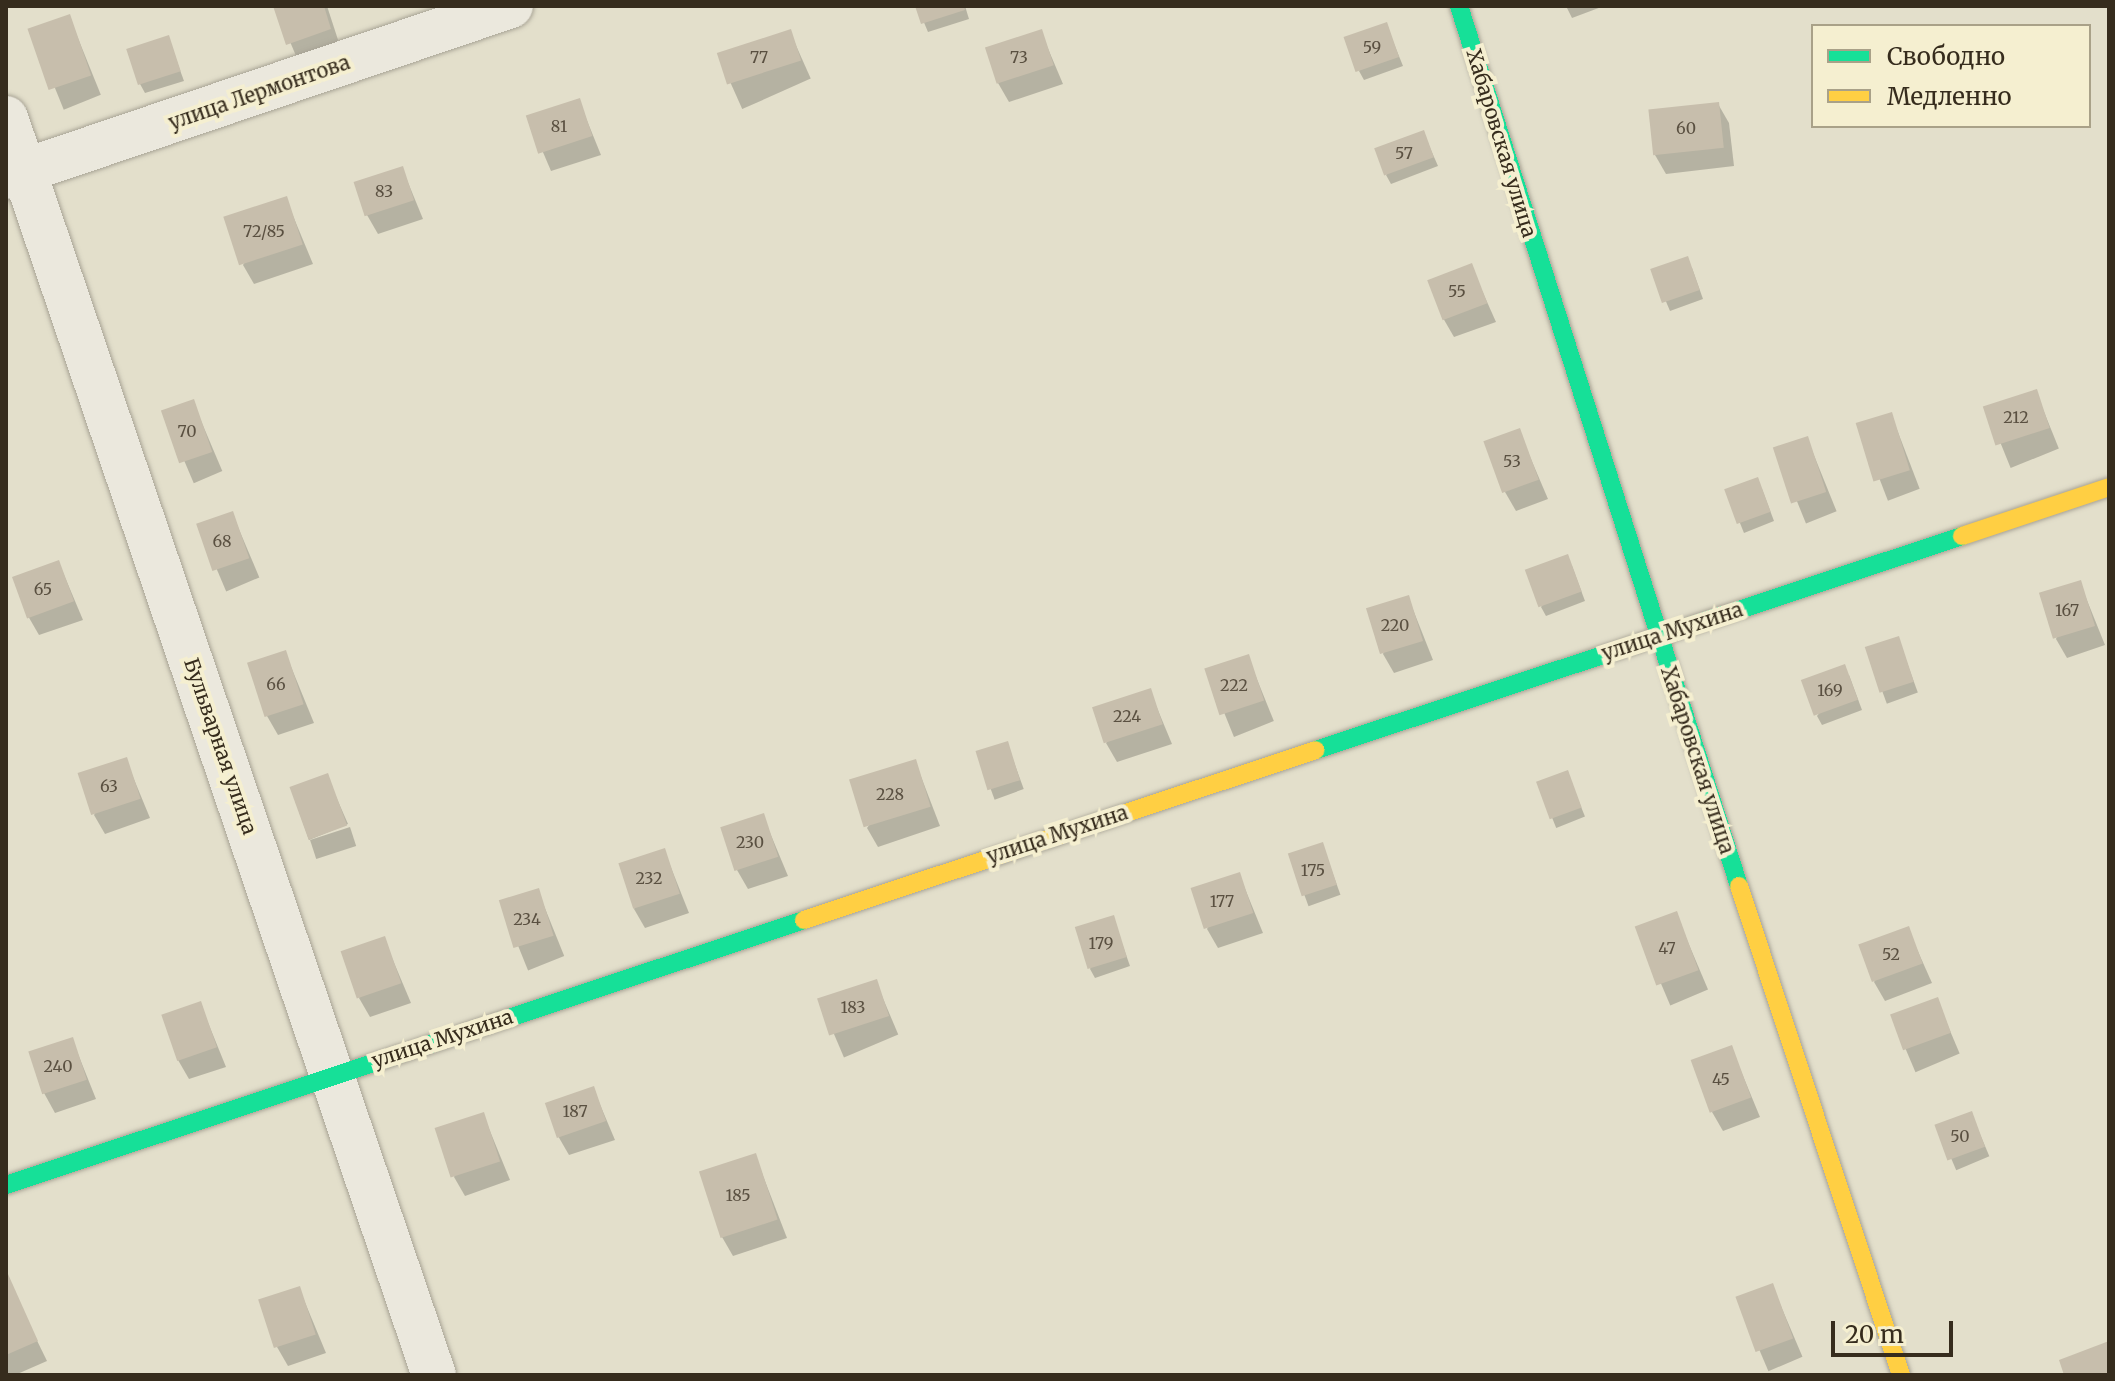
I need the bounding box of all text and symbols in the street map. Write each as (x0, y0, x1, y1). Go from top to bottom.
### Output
legend (1811, 24, 2091, 128)
house number: 59 (1363, 37, 1381, 57)
text: Свободно (1887, 41, 2005, 72)
street label: Хабаровская улица (1462, 46, 1542, 240)
house number: 77 (750, 47, 768, 67)
house number: 73 (1010, 47, 1028, 67)
street label: улица Лермонтова (165, 50, 353, 134)
text: Медленно (1887, 81, 2011, 112)
house number: 81 (551, 116, 567, 136)
house number: 60 (1676, 118, 1696, 138)
house number: 57 (1395, 143, 1413, 163)
house number: 83 (375, 181, 393, 201)
house number: 72/85 (243, 221, 285, 241)
house number: 55 (1448, 281, 1466, 301)
house number: 212 (2003, 407, 2029, 427)
house number: 70 (178, 421, 196, 441)
house number: 53 (1503, 451, 1521, 471)
house number: 68 (212, 531, 232, 551)
house number: 65 (34, 579, 52, 599)
street label: улица Мухина (1598, 597, 1746, 665)
house number: 167 (2055, 600, 2079, 620)
house number: 220 (1381, 615, 1409, 635)
street label: Бульварная улица (180, 655, 262, 837)
street label: Хабаровская улица (1656, 663, 1740, 857)
house number: 66 (266, 674, 286, 694)
house number: 222 (1220, 675, 1248, 695)
house number: 169 (1817, 680, 1843, 700)
house number: 224 (1113, 706, 1141, 726)
house number: 63 (100, 776, 118, 796)
house number: 228 (876, 784, 904, 804)
street label: улица Мухина (983, 800, 1131, 868)
house number: 230 (736, 832, 764, 852)
house number: 175 (1301, 860, 1325, 880)
house number: 232 (635, 868, 663, 888)
house number: 177 (1210, 891, 1234, 911)
house number: 234 (513, 909, 541, 929)
house number: 179 (1089, 933, 1113, 953)
house number: 47 (1658, 938, 1676, 958)
house number: 52 (1882, 944, 1900, 964)
house number: 183 (841, 997, 865, 1017)
street label: улица Мухина (368, 1004, 516, 1072)
house number: 240 (44, 1056, 72, 1076)
house number: 45 (1712, 1069, 1730, 1089)
house number: 187 (562, 1101, 588, 1121)
house number: 50 (1950, 1126, 1970, 1146)
house number: 185 (726, 1185, 750, 1205)
scale bar (1835, 1305, 1957, 1355)
text: 20 m (1845, 1319, 1904, 1350)

